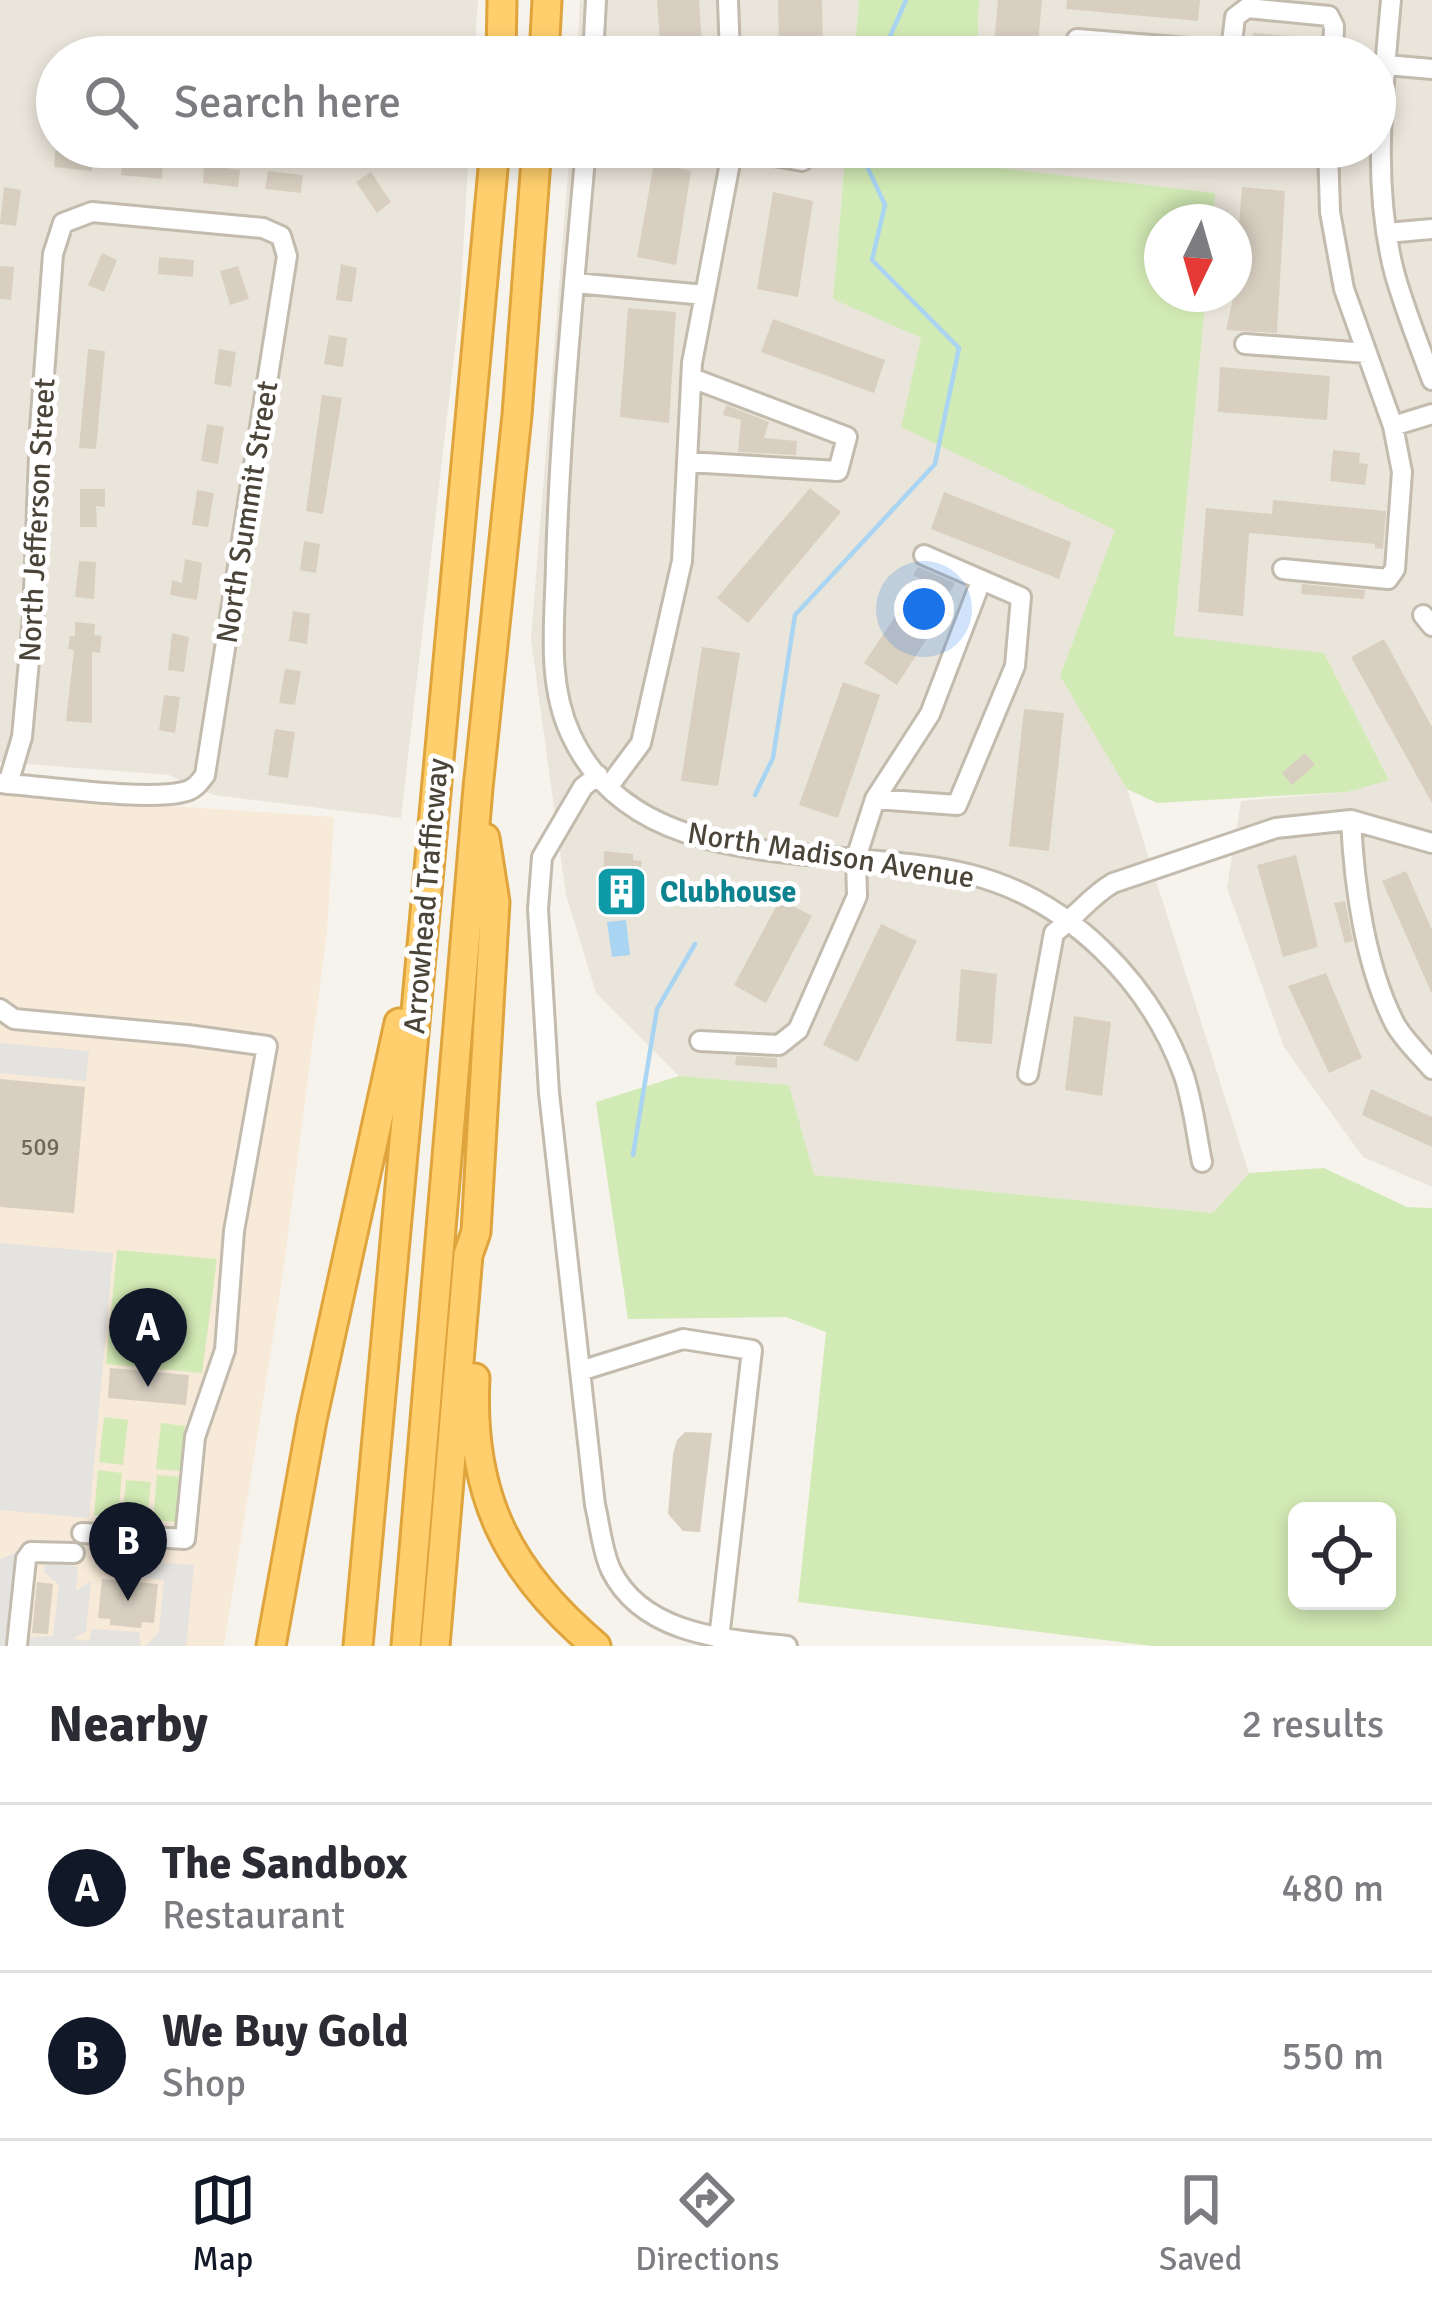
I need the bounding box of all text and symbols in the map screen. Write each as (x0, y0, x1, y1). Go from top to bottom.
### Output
search box (36, 36, 1396, 168)
icon: search (78, 69, 144, 135)
text: Search here (174, 75, 401, 130)
north arrow (1144, 204, 1252, 312)
street label: North Jefferson Street (12, 377, 63, 663)
street label: North Summit Street (208, 378, 287, 646)
your location (894, 579, 954, 639)
street label: Arrowhead Trafficway (396, 757, 457, 1035)
street label: North Madison Avenue (685, 815, 977, 896)
building icon: Clubhouse (593, 864, 649, 920)
place label: Clubhouse (660, 874, 796, 911)
house number: 509 (21, 1132, 59, 1162)
pin: A (109, 1288, 187, 1387)
pin: B (89, 1502, 167, 1601)
map controls (1288, 1502, 1396, 1610)
button: locate (1288, 1502, 1396, 1610)
text: Nearby (48, 1693, 208, 1756)
text: 2 results (1241, 1700, 1384, 1748)
text: The Sandbox (162, 1836, 407, 1891)
text: A (75, 1864, 99, 1912)
text: 480 m (1281, 1864, 1384, 1912)
text: Restaurant (162, 1891, 345, 1939)
text: We Buy Gold (162, 2004, 409, 2059)
text: B (75, 2032, 99, 2080)
text: 550 m (1281, 2032, 1384, 2080)
text: Shop (162, 2059, 246, 2107)
tab: Map (190, 2167, 256, 2280)
tab: Directions (635, 2167, 780, 2280)
tab: Saved (1159, 2167, 1242, 2280)

